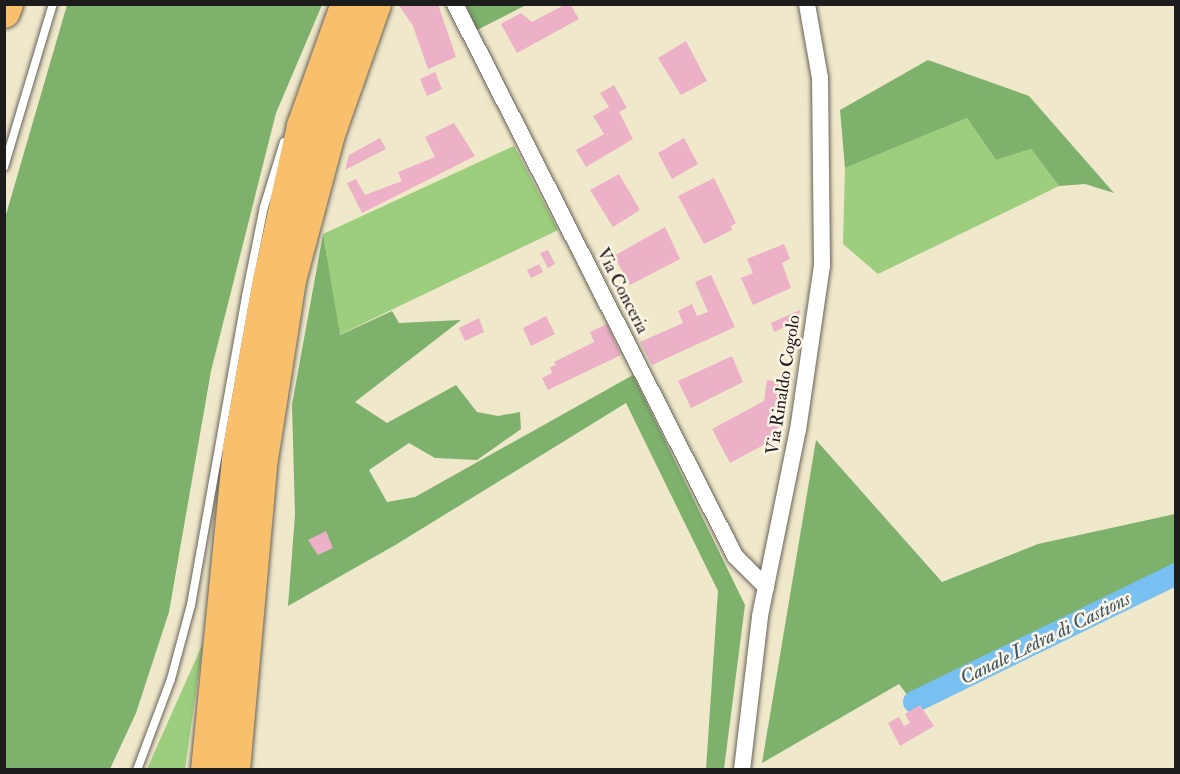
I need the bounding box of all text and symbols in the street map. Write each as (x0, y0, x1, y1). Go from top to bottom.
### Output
street label: Via Conceria (591, 244, 653, 338)
street label: Via Rinaldo Cogolo (762, 314, 806, 456)
water label: Canale Ledra di Castions (956, 586, 1134, 690)

